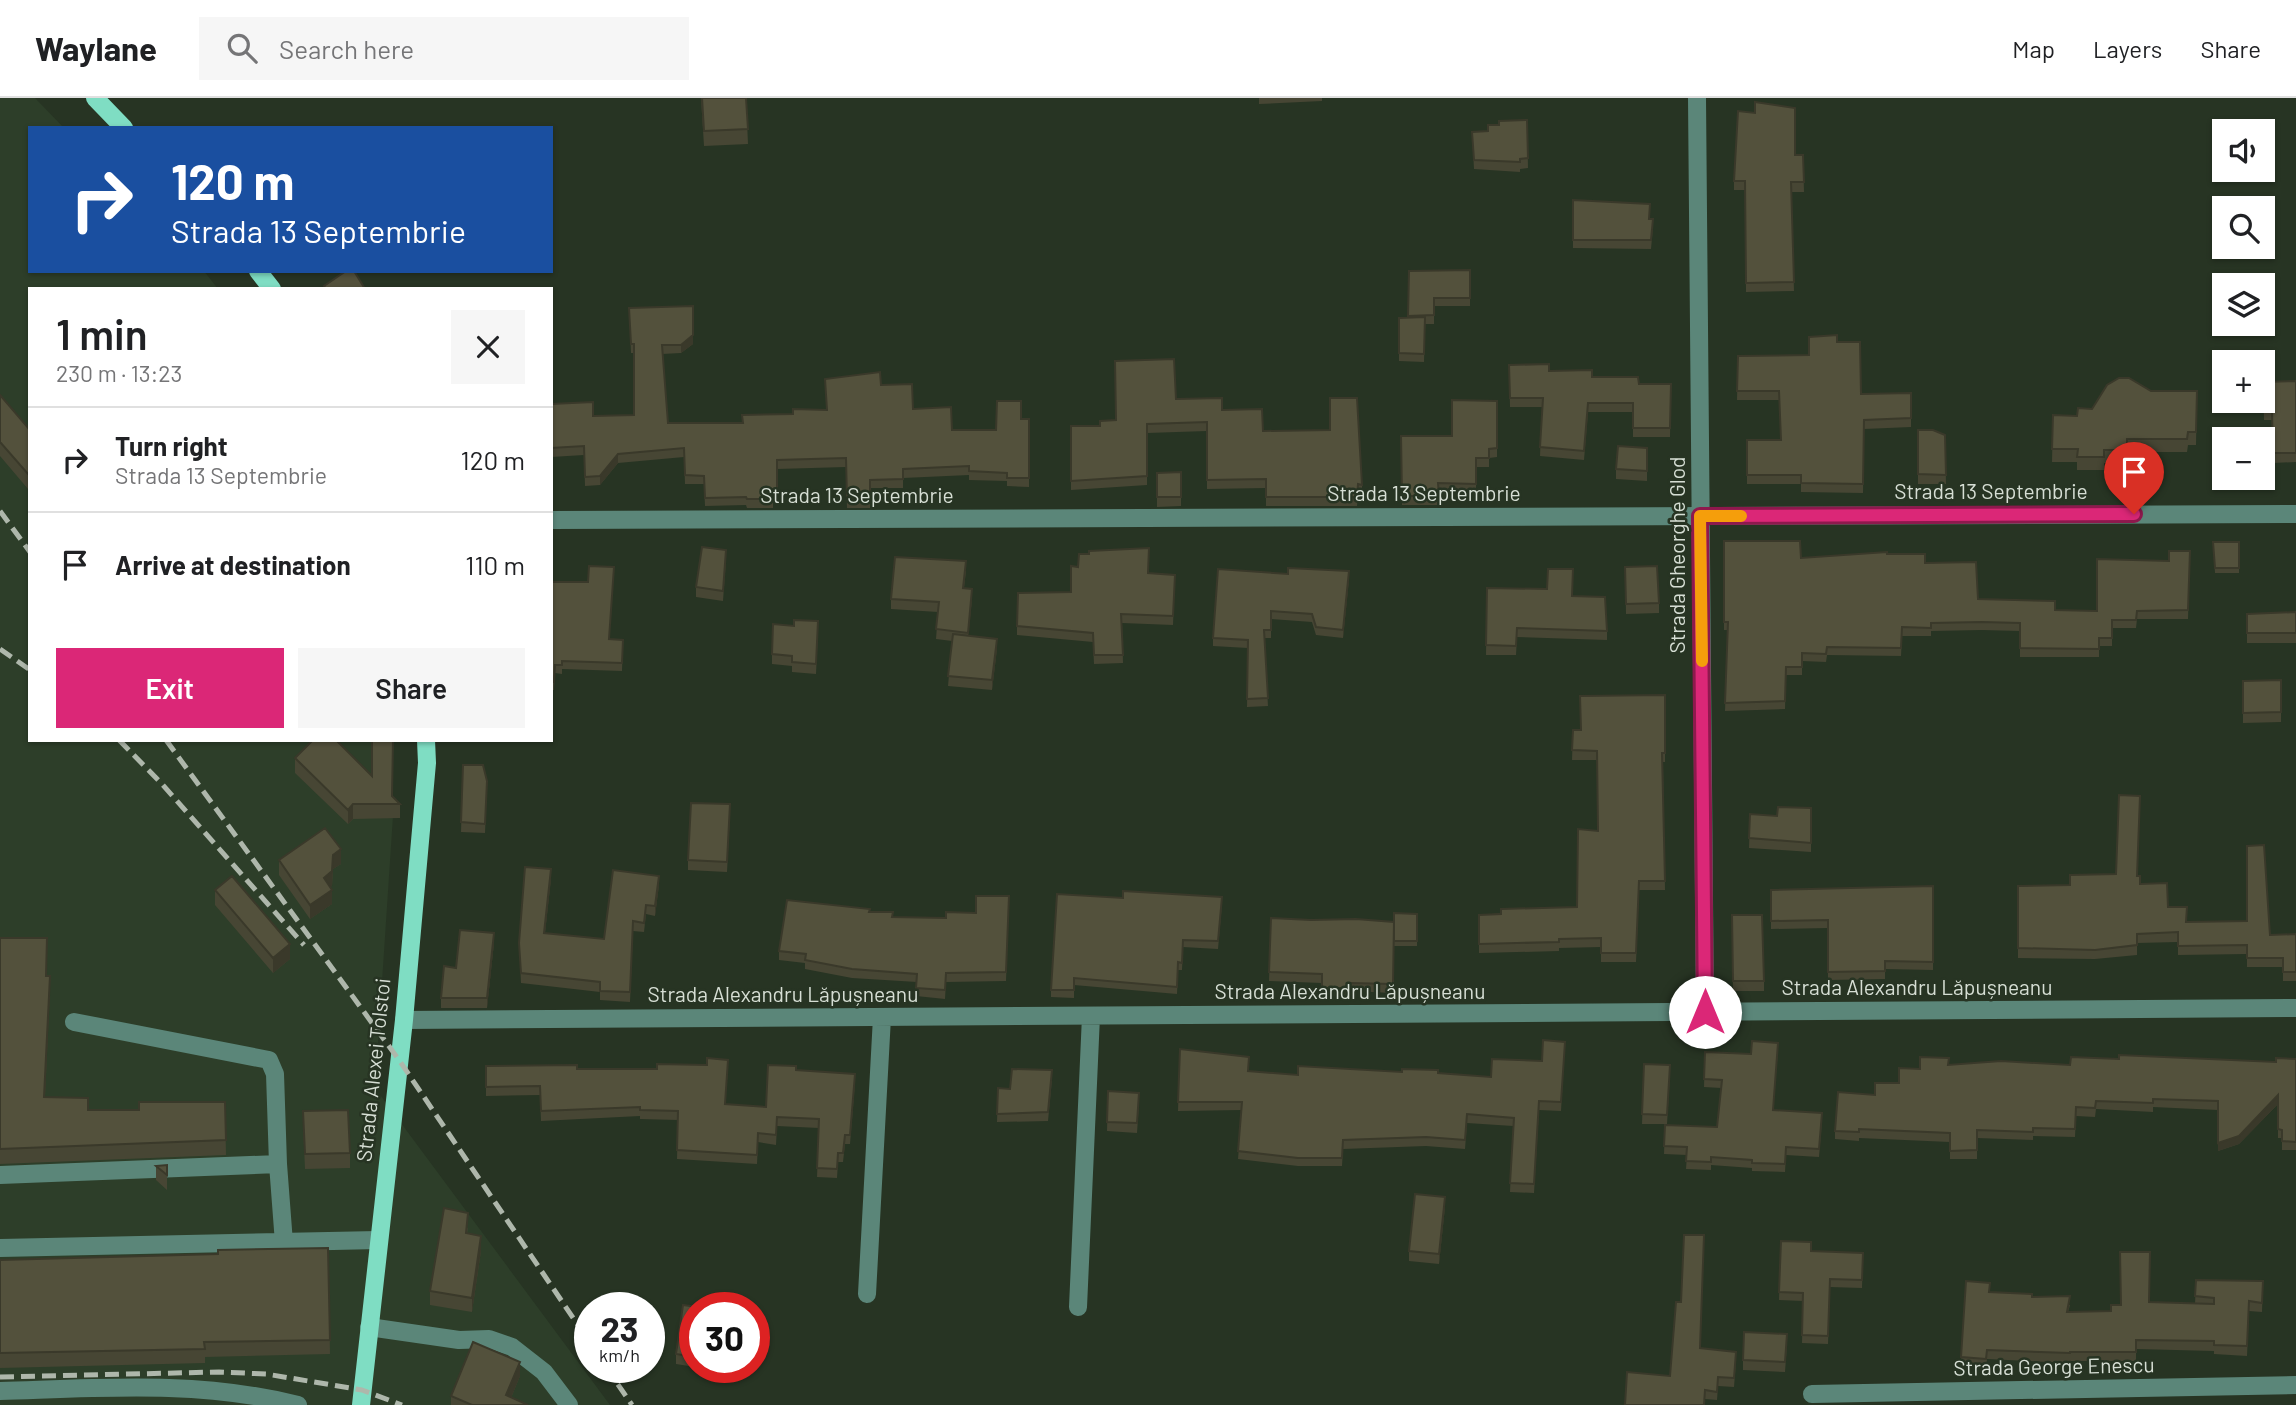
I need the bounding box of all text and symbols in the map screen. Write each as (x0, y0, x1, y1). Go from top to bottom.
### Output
search box (199, 17, 689, 80)
text: Waylane (35, 28, 157, 68)
icon: search (223, 29, 261, 67)
text: Search here (279, 33, 414, 64)
text: Map (2012, 34, 2055, 63)
text: Layers (2093, 34, 2162, 63)
text: Share (2200, 34, 2261, 63)
map controls (2212, 119, 2275, 490)
button: sound (2212, 119, 2275, 182)
text: 120 m (171, 151, 294, 210)
icon: right (56, 154, 147, 245)
button: search (2212, 196, 2275, 259)
text: Strada 13 Septembrie (171, 211, 466, 249)
button: layers (2212, 273, 2275, 336)
text: 1 min (56, 308, 148, 358)
button: close (451, 310, 525, 384)
button: + (2212, 350, 2275, 413)
text: 230 m · 13:23 (56, 359, 182, 387)
button: − (2212, 427, 2275, 490)
text: Turn right (115, 430, 228, 461)
icon: right (56, 441, 94, 479)
pin (2104, 442, 2164, 514)
text: 120 m (461, 444, 525, 475)
icon: arrive (2115, 453, 2153, 491)
street label: Strada Gheorghe Glod (1664, 456, 1689, 654)
text: Strada 13 Septembrie (115, 461, 327, 489)
street label: Strada 13 Septembrie (1894, 478, 2088, 503)
street label: Strada 13 Septembrie (1327, 480, 1521, 505)
street label: Strada 13 Septembrie (760, 482, 954, 507)
icon: arrive (56, 546, 94, 584)
text: Arrive at destination (115, 549, 351, 580)
text: 110 m (465, 549, 525, 580)
button: Exit (56, 648, 284, 728)
button: Share (298, 648, 525, 728)
street label: Strada Alexandru Lăpușneanu (1782, 974, 2052, 999)
position arrow (1668, 975, 1742, 1049)
street label: Strada Alexei Tolstoi (350, 977, 395, 1163)
street label: Strada Alexandru Lăpușneanu (1215, 978, 1485, 1003)
street label: Strada Alexandru Lăpușneanu (648, 981, 918, 1006)
speed limit sign: 30 (679, 1292, 770, 1383)
text: 23 (600, 1307, 639, 1349)
text: km/h (599, 1344, 640, 1366)
street label: Strada George Enescu (1953, 1351, 2155, 1380)

